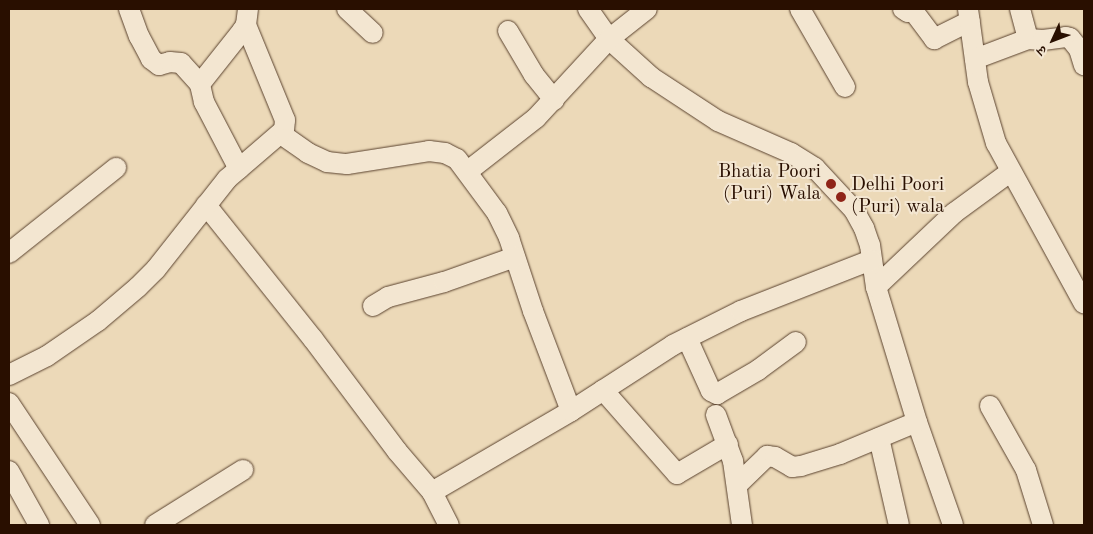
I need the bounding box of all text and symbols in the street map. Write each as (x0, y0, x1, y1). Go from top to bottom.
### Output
north arrow (1028, 15, 1078, 65)
text: उ (1034, 43, 1050, 58)
place label: Bhatia Poori (Puri) Wala (718, 162, 821, 206)
place label: Delhi Poori (Puri) wala (851, 175, 944, 219)
marker: Bhatia Poori (Puri) Wala (825, 178, 837, 190)
marker: Delhi Poori (Puri) wala (835, 191, 847, 203)

